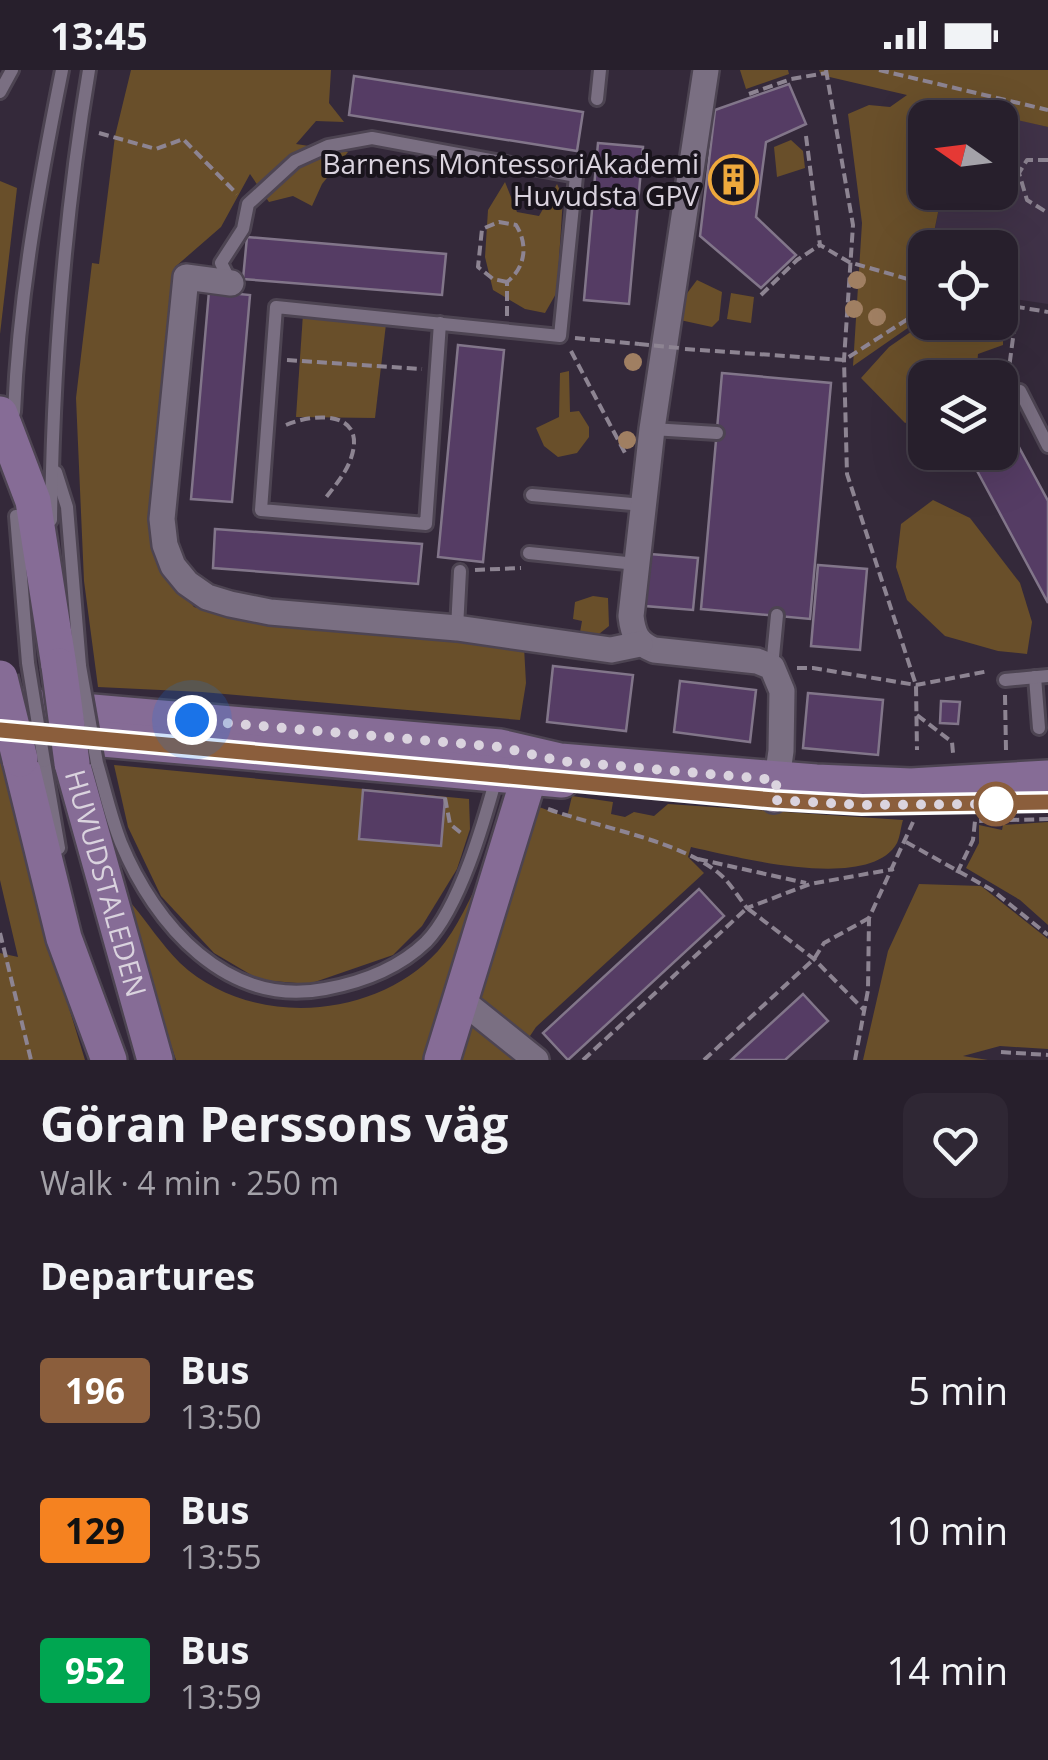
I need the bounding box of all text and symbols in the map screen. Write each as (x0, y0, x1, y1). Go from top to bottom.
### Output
text: 13:45 (50, 9, 148, 61)
north arrow (908, 100, 1018, 210)
map controls (908, 100, 1018, 470)
place label: Barnens MontessoriAkademi Huvudsta GPV (322, 144, 699, 214)
building icon: Barnens MontessoriAkademi Huvudsta GPV (708, 154, 760, 206)
button: locate (908, 230, 1018, 340)
button: layers (908, 360, 1018, 470)
your location (167, 695, 217, 745)
street label: HUVUDSTALEDEN (57, 765, 156, 1001)
unlabelled marker (975, 783, 1017, 825)
text: Göran Perssons väg (40, 1091, 508, 1156)
button: heart (903, 1093, 1008, 1198)
text: Walk · 4 min · 250 m (40, 1161, 339, 1204)
text: Departures (40, 1249, 255, 1301)
text: Bus (180, 1343, 249, 1395)
text: 5 min (908, 1364, 1008, 1416)
text: 196 (65, 1367, 125, 1414)
text: 13:50 (180, 1395, 262, 1438)
text: Bus (180, 1483, 249, 1535)
text: 10 min (887, 1504, 1008, 1556)
text: 129 (65, 1507, 125, 1554)
text: 13:55 (180, 1535, 262, 1578)
text: Bus (180, 1623, 249, 1675)
text: 14 min (887, 1644, 1008, 1696)
text: 952 (65, 1647, 125, 1694)
text: 13:59 (180, 1675, 262, 1718)

